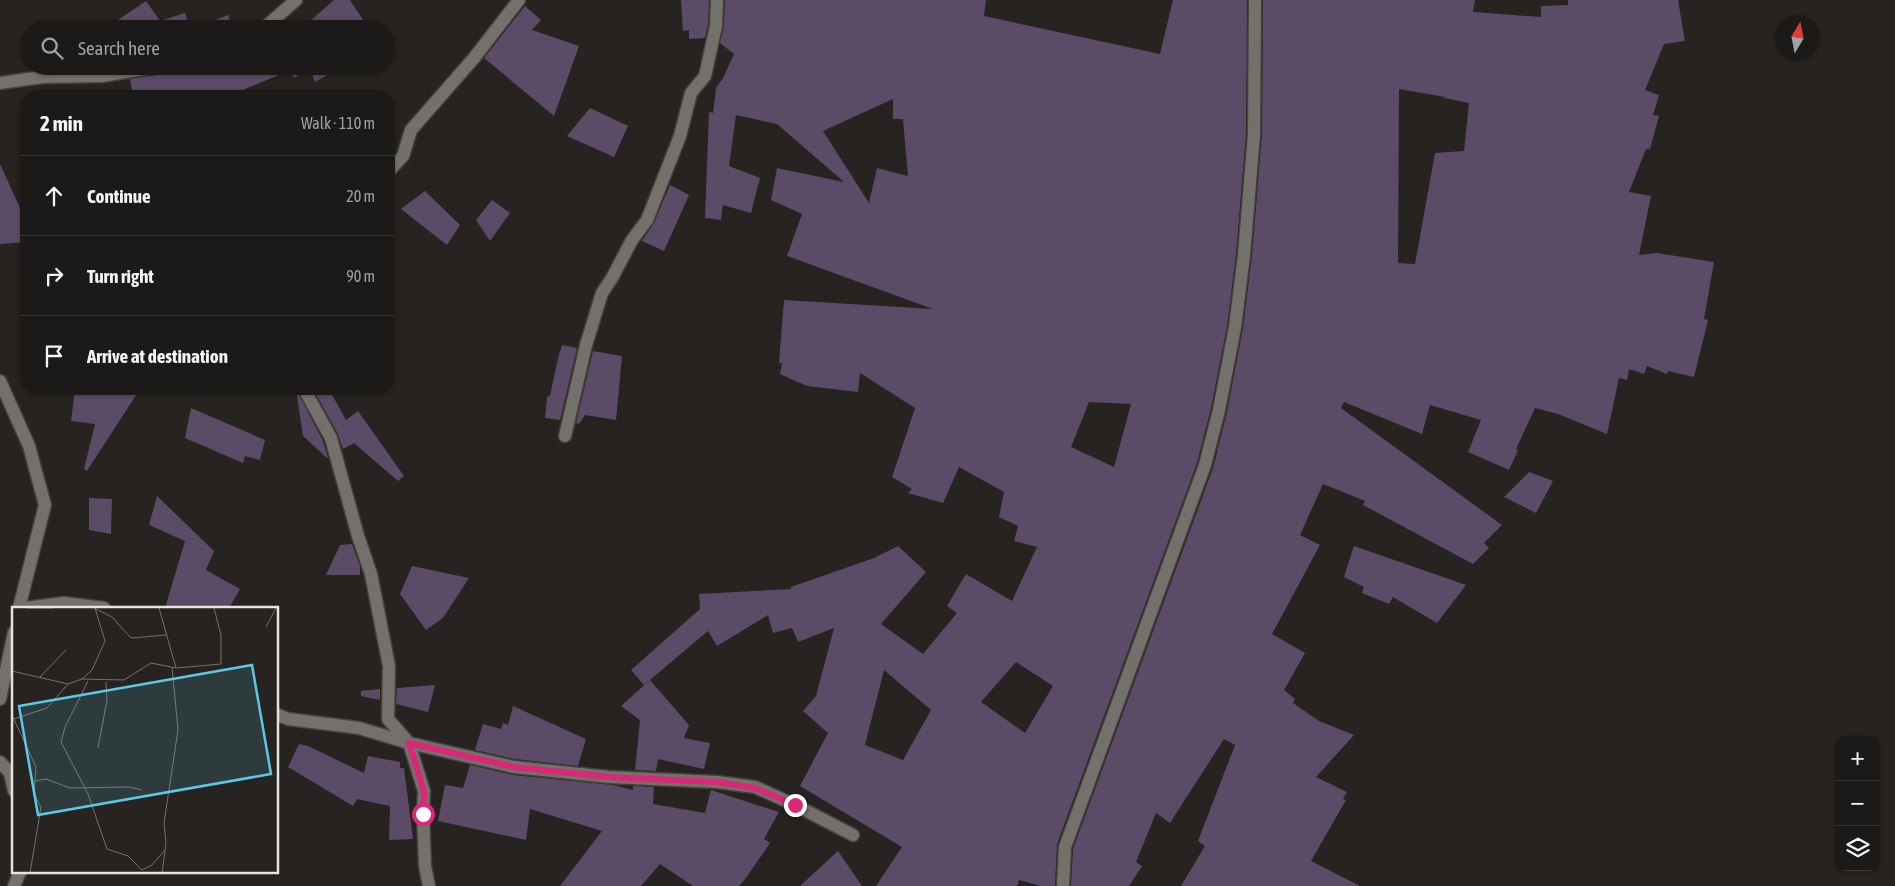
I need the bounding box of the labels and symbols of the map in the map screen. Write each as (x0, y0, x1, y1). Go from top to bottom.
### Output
north arrow (1775, 15, 1820, 60)
inset map (12, 607, 279, 874)
route end (784, 794, 807, 817)
route start (412, 803, 435, 826)

